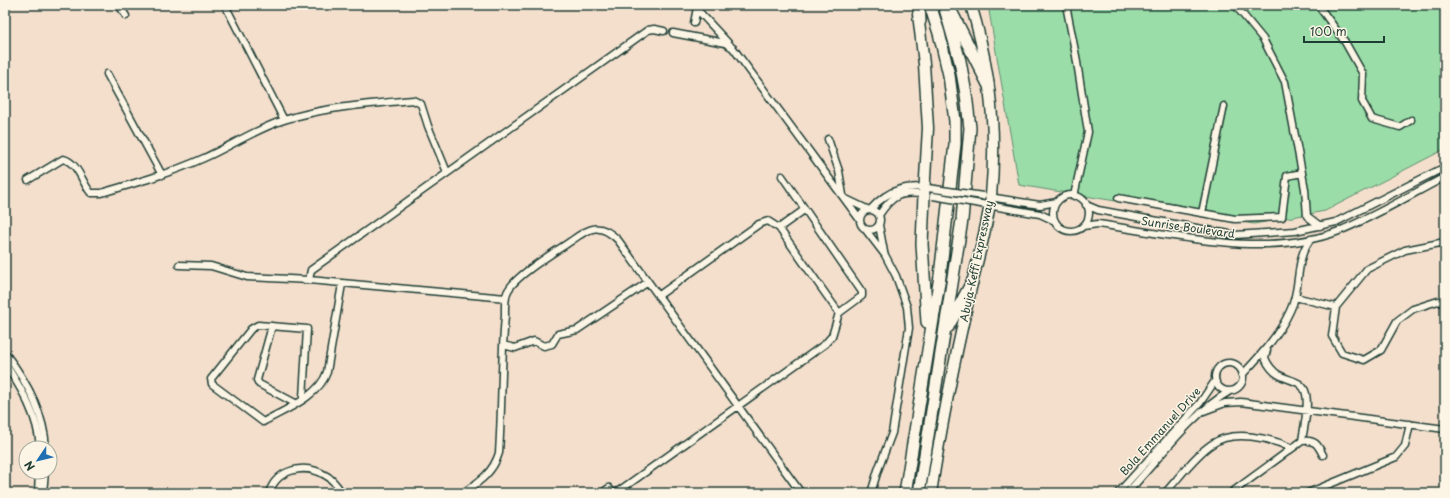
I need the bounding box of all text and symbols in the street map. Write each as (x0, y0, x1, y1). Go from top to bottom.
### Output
scale bar (1304, 18, 1384, 44)
text: 100 m (1310, 22, 1347, 40)
street label: Abuja-Keffi Expressway (955, 199, 997, 323)
street label: Sunrise Boulevard (1140, 212, 1236, 242)
street label: Bola Emmanuel Drive (1116, 383, 1205, 479)
north arrow (18, 440, 58, 480)
text: N (20, 457, 39, 474)

